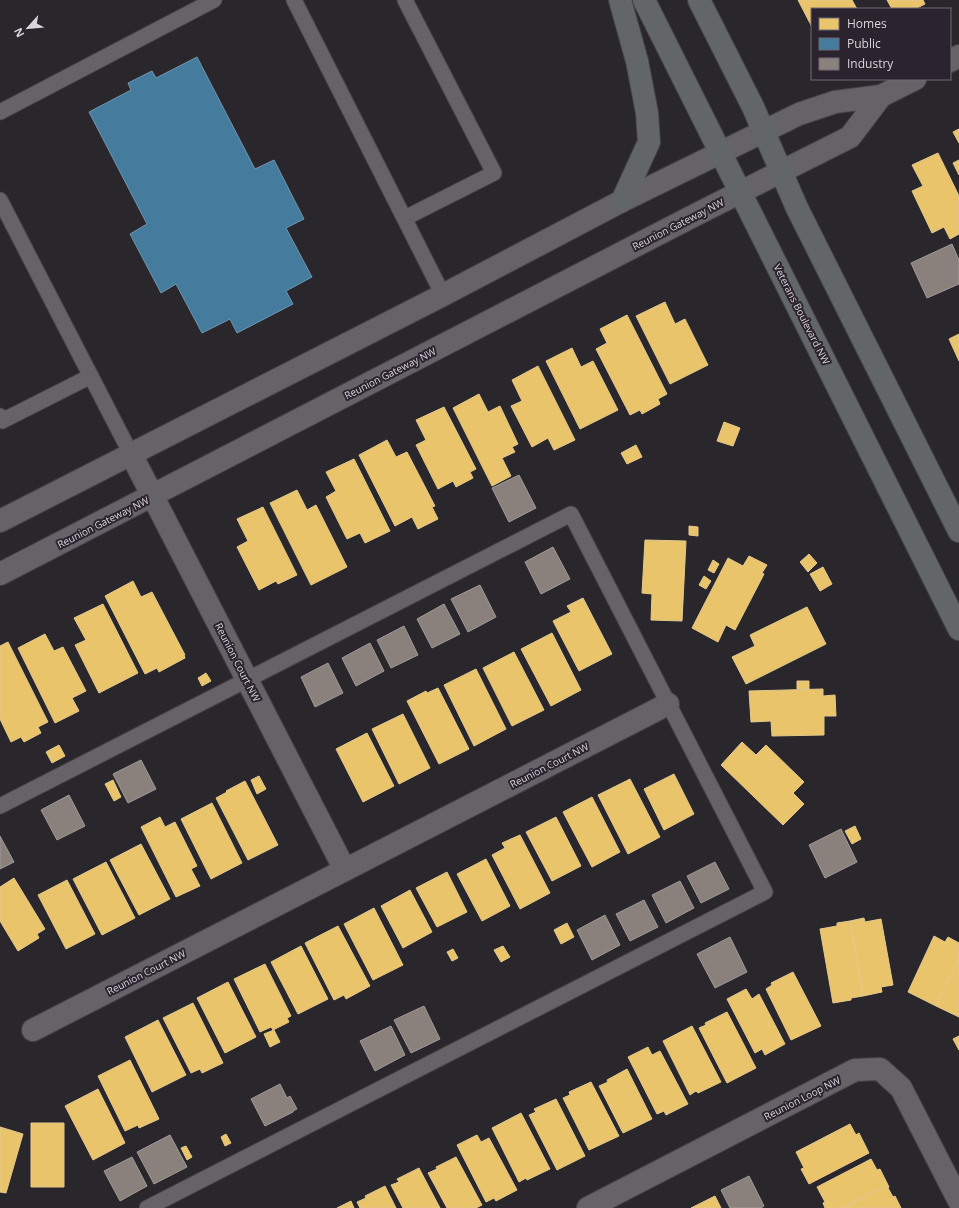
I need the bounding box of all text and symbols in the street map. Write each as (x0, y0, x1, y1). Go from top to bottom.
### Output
north arrow (8, 8, 48, 48)
legend (811, 8, 951, 80)
text: Homes (847, 15, 887, 32)
text: N (10, 25, 27, 40)
text: Public (847, 35, 881, 52)
text: Industry (847, 55, 894, 72)
street label: Reunion Gateway NW (630, 194, 727, 253)
street label: Veterans Boulevard NW (771, 261, 834, 367)
street label: Reunion Gateway NW (342, 343, 439, 402)
street label: Reunion Gateway NW (55, 492, 152, 551)
street label: Reunion Court NW (212, 620, 264, 705)
street label: Reunion Court NW (507, 739, 592, 791)
street label: Reunion Court NW (104, 946, 189, 998)
street label: Reunion Loop NW (761, 1072, 843, 1123)

